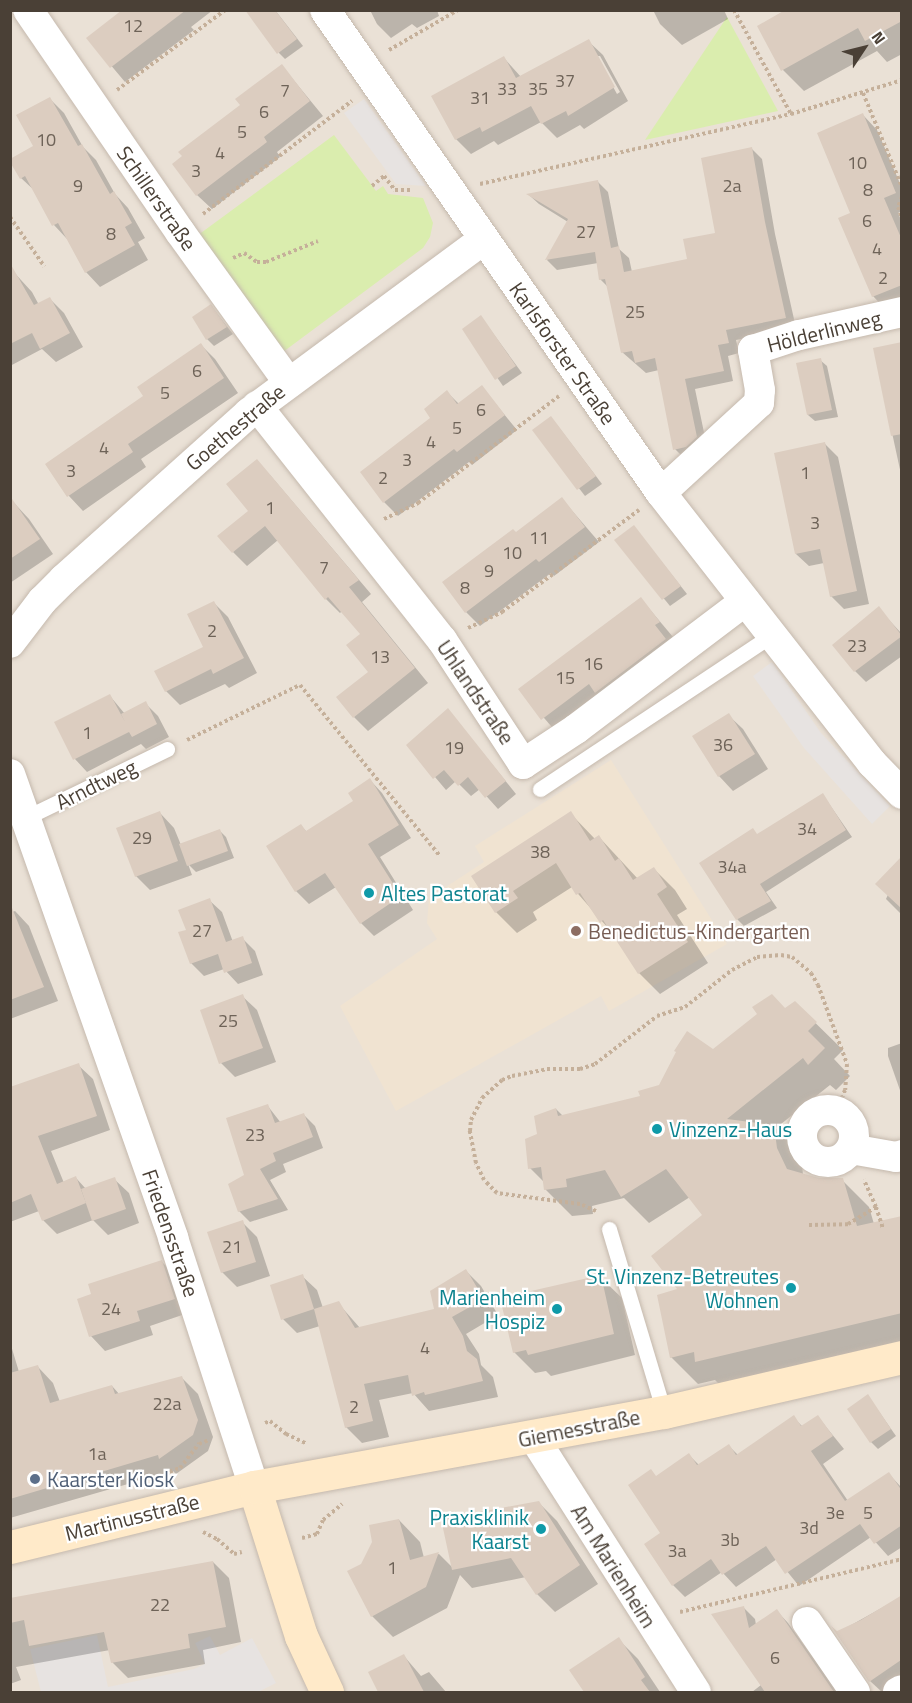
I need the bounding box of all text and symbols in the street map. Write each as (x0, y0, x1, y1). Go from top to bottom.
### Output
house number: 12 (123, 15, 143, 37)
north arrow (834, 18, 894, 78)
text: N (866, 26, 892, 49)
house number: 37 (555, 70, 575, 92)
house number: 33 (497, 78, 517, 100)
house number: 35 (528, 78, 548, 100)
house number: 7 (280, 80, 290, 102)
house number: 31 (470, 87, 490, 109)
house number: 6 (259, 101, 269, 123)
house number: 5 (237, 121, 247, 143)
house number: 10 (36, 129, 56, 151)
street label: Schillerstraße (112, 141, 202, 255)
house number: 4 (215, 142, 225, 164)
house number: 10 (847, 152, 867, 174)
house number: 3 (191, 160, 201, 182)
house number: 9 (73, 175, 83, 197)
house number: 2a (722, 175, 742, 197)
house number: 8 (863, 179, 873, 201)
house number: 6 (862, 210, 872, 232)
house number: 27 (576, 221, 596, 243)
house number: 8 (106, 223, 116, 245)
house number: 4 (872, 238, 882, 260)
house number: 2 (878, 267, 888, 289)
street label: Karlsforster Straße (504, 277, 622, 429)
house number: 25 (625, 301, 645, 323)
street label: Hölderlinweg (764, 305, 884, 357)
house number: 6 (192, 360, 202, 382)
street label: Goethestraße (180, 378, 290, 476)
house number: 5 (160, 382, 170, 404)
house number: 6 (476, 399, 486, 421)
house number: 5 (452, 417, 462, 439)
house number: 4 (426, 431, 436, 453)
house number: 4 (99, 437, 109, 459)
house number: 3 (402, 449, 412, 471)
house number: 3 (66, 460, 76, 482)
house number: 1 (800, 462, 810, 484)
house number: 2 (378, 467, 388, 489)
house number: 1 (265, 497, 275, 519)
house number: 3 (810, 512, 820, 534)
house number: 11 (529, 527, 549, 549)
house number: 10 (502, 542, 522, 564)
house number: 7 (319, 557, 329, 579)
house number: 9 (484, 560, 494, 582)
house number: 8 (460, 577, 470, 599)
house number: 2 (207, 620, 217, 642)
street label: Uhlandstraße (432, 635, 520, 749)
house number: 23 (847, 635, 867, 657)
house number: 13 (370, 646, 390, 668)
house number: 16 (583, 653, 603, 675)
house number: 15 (555, 667, 575, 689)
house number: 1 (82, 722, 92, 744)
house number: 36 (713, 734, 733, 756)
house number: 19 (444, 737, 464, 759)
street label: Arndtweg (51, 754, 141, 814)
house number: 34 (797, 818, 817, 840)
house number: 29 (132, 827, 152, 849)
house number: 38 (530, 841, 550, 863)
house number: 34a (717, 856, 747, 878)
place label: Altes Pastorat (381, 880, 507, 906)
marker: Altes Pastorat (362, 886, 376, 900)
place label: Benedictus-Kindergarten (588, 918, 810, 944)
house number: 27 (192, 920, 212, 942)
marker: Benedictus-Kindergarten (569, 924, 583, 938)
house number: 25 (218, 1010, 238, 1032)
place label: Vinzenz-Haus (669, 1116, 792, 1142)
marker: Vinzenz-Haus (650, 1122, 664, 1136)
house number: 23 (245, 1124, 265, 1146)
street label: Friedensstraße (137, 1166, 205, 1300)
house number: 21 (222, 1236, 242, 1258)
place label: St. Vinzenz-Betreutes Wohnen (586, 1263, 779, 1313)
marker: St. Vinzenz-Betreutes Wohnen (784, 1281, 798, 1295)
place label: Marienheim Hospiz (439, 1284, 545, 1334)
house number: 24 (101, 1298, 121, 1320)
marker: Marienheim Hospiz (550, 1302, 564, 1316)
house number: 4 (420, 1337, 430, 1359)
house number: 22a (152, 1393, 182, 1415)
house number: 2 (349, 1396, 359, 1418)
street label: Giemesstraße (516, 1404, 642, 1452)
house number: 1a (87, 1443, 107, 1465)
place label: Kaarster Kiosk (47, 1466, 174, 1492)
marker: Kaarster Kiosk (28, 1472, 42, 1486)
street label: Martinusstraße (62, 1488, 202, 1546)
street label: Am Marienheim (566, 1500, 662, 1632)
house number: 3e (825, 1502, 845, 1524)
house number: 5 (863, 1502, 873, 1524)
place label: Praxisklinik Kaarst (429, 1504, 529, 1554)
house number: 3d (799, 1517, 819, 1539)
marker: Praxisklinik Kaarst (534, 1522, 548, 1536)
house number: 3b (720, 1529, 740, 1551)
house number: 3a (667, 1540, 687, 1562)
house number: 1 (387, 1557, 397, 1579)
house number: 22 (150, 1594, 170, 1616)
house number: 6 (770, 1647, 780, 1669)

